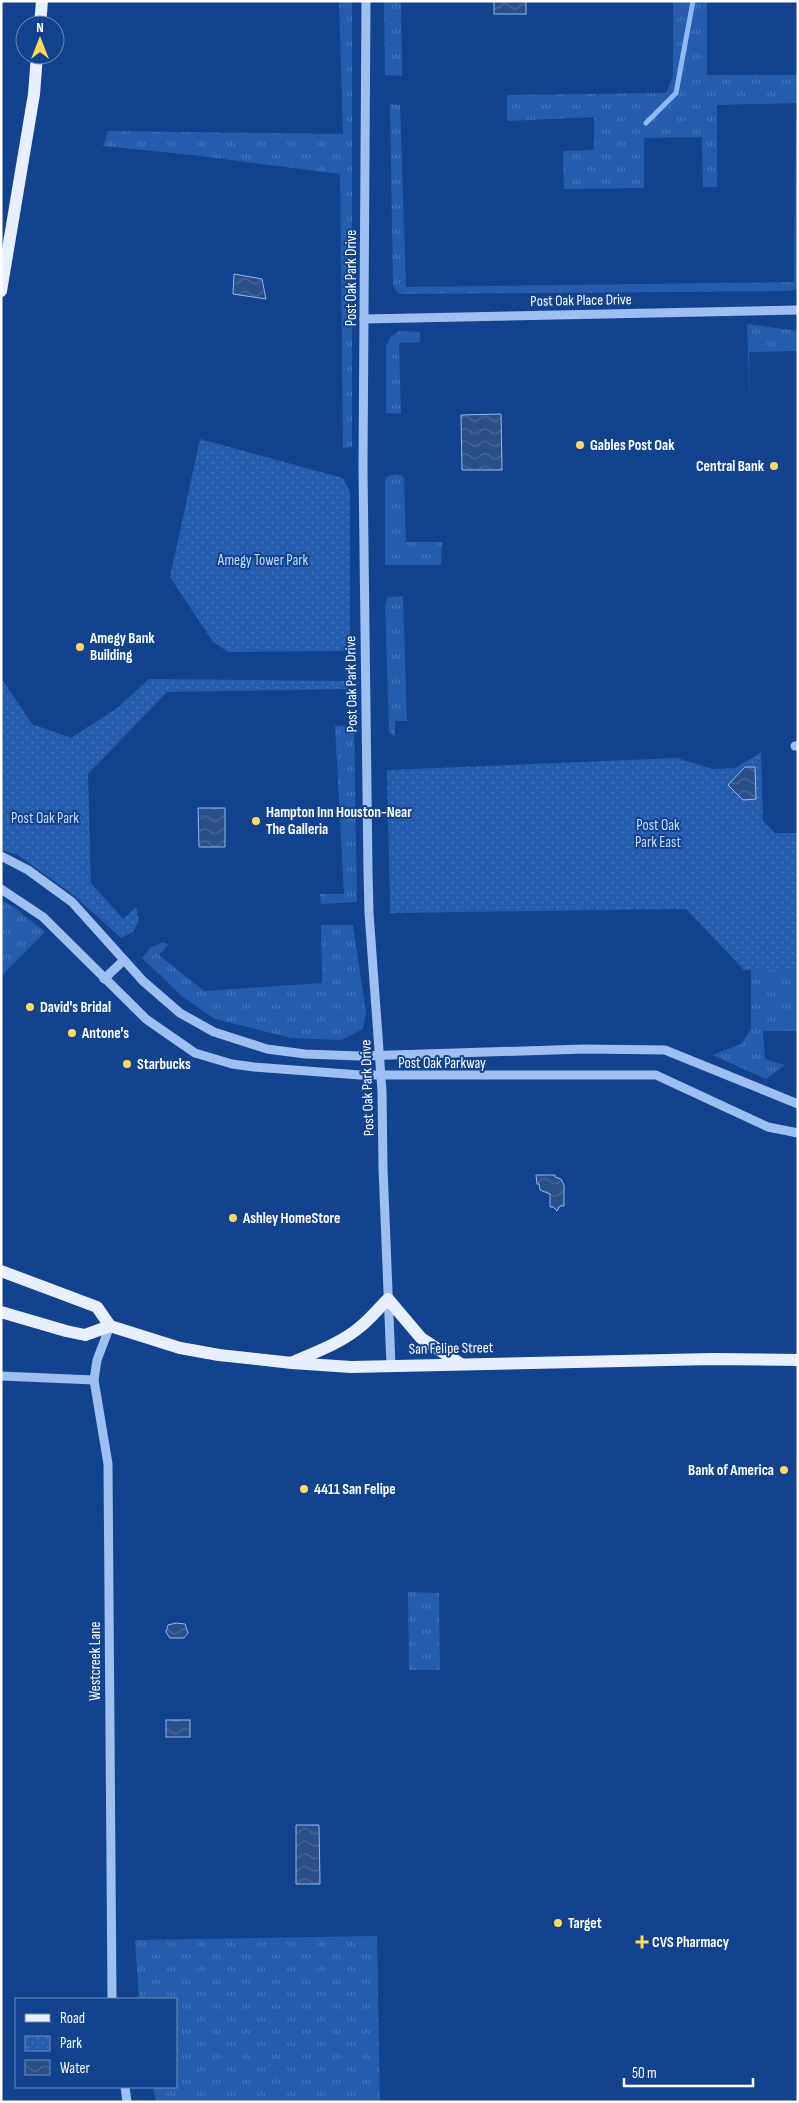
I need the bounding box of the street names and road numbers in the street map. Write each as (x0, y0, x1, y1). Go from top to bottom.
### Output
street label: Post Oak Park Drive (342, 230, 361, 326)
street label: Post Oak Place Drive (530, 290, 632, 311)
street label: Post Oak Park Drive (341, 636, 362, 732)
street label: Post Oak Park Drive (356, 1039, 379, 1137)
street label: Post Oak Parkway (398, 1054, 486, 1073)
street label: San Felipe Street (409, 1338, 494, 1359)
street label: Westcreek Lane (86, 1621, 105, 1701)

